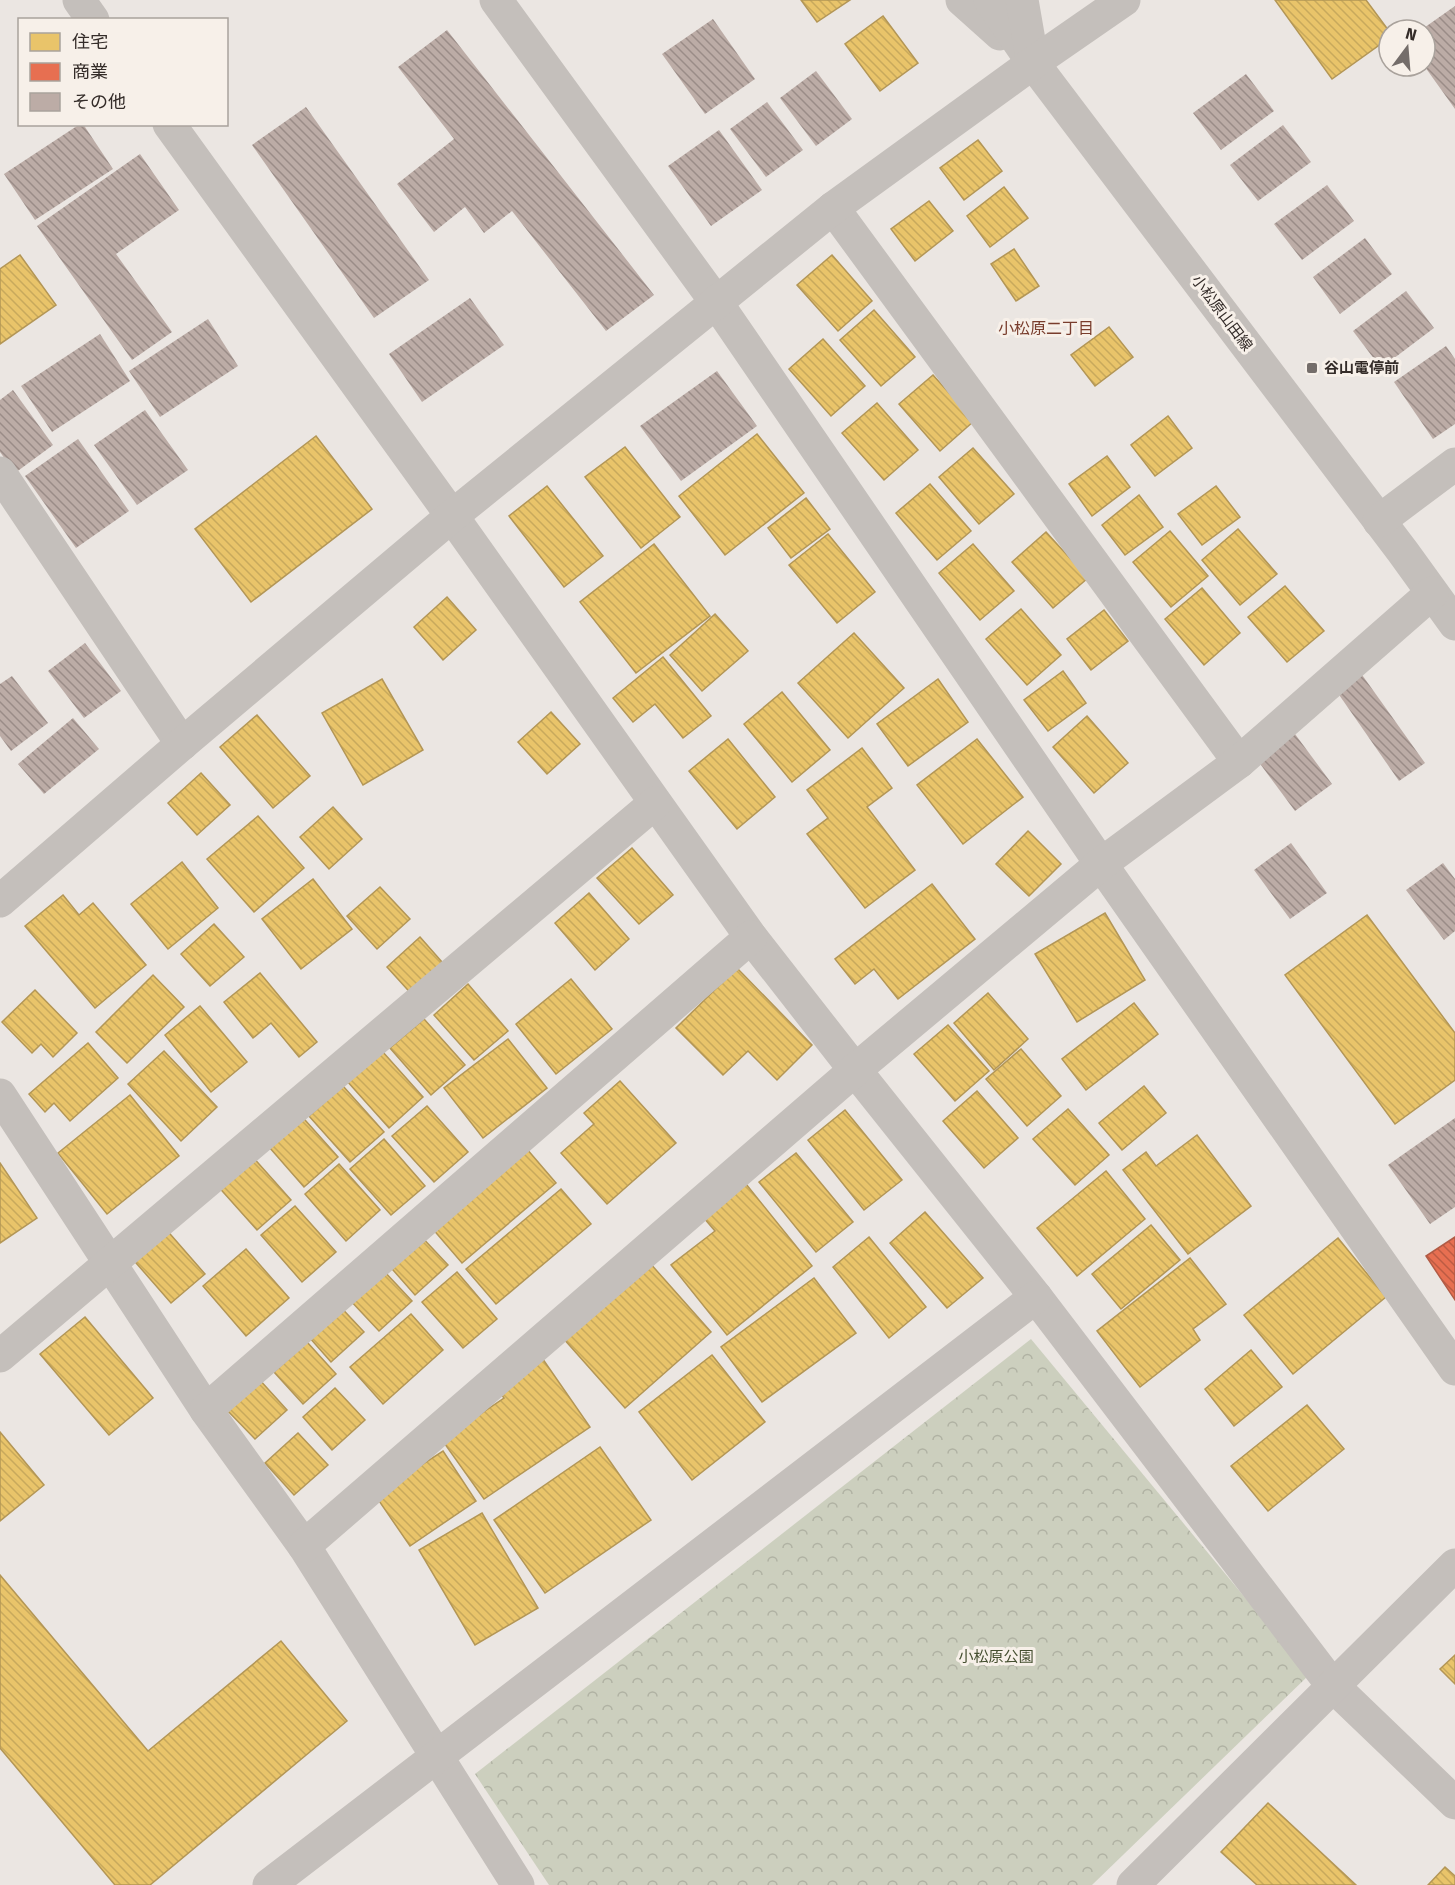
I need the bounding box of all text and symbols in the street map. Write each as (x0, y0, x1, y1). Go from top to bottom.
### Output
legend (18, 18, 228, 126)
north arrow (1377, 18, 1437, 78)
text: N (1403, 23, 1419, 45)
text: 住宅 (72, 31, 108, 53)
text: 商業 (72, 61, 108, 83)
text: その他 (72, 91, 126, 113)
street label: 小松原山田線 (1188, 272, 1256, 354)
district label: 小松原二丁目 (998, 319, 1094, 338)
place label: 谷山電停前 (1324, 359, 1399, 377)
marker: 谷山電停前 (1305, 361, 1319, 375)
park label: 小松原公園 (958, 1648, 1034, 1666)

